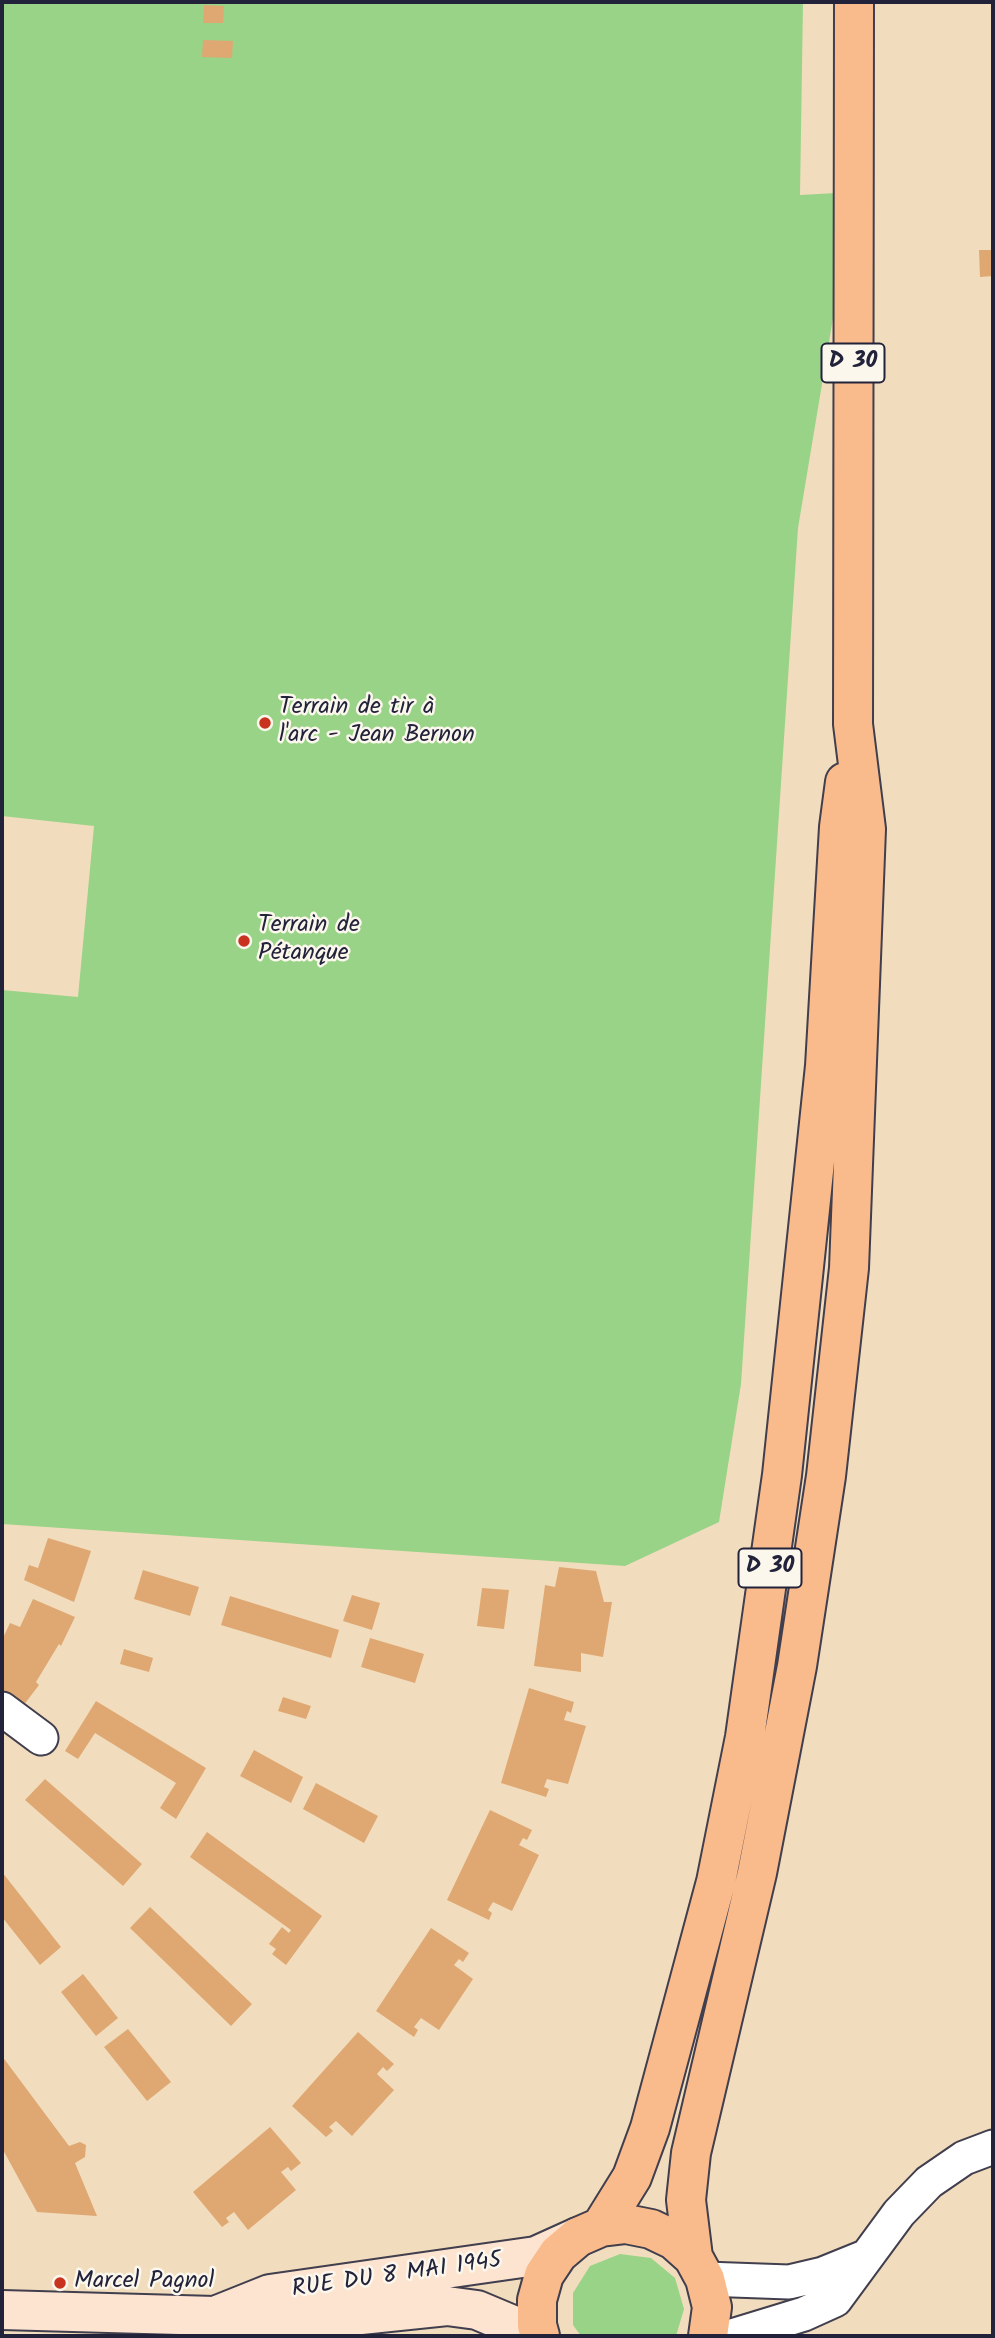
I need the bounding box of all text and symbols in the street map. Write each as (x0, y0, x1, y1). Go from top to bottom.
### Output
road number: D 30 (822, 344, 884, 382)
place label: Terrain de tir à l'arc - Jean Bernon (279, 695, 475, 751)
marker: Terrain de tir à l'arc - Jean Bernon (257, 715, 273, 731)
place label: Terrain de Pétanque (258, 913, 360, 969)
marker: Terrain de Pétanque (236, 933, 252, 949)
road number: D 30 (738, 1548, 802, 1588)
street label: RUE DU 8 MAI 1945 (290, 2248, 504, 2306)
place label: Marcel Pagnol (74, 2269, 214, 2297)
marker: Marcel Pagnol (52, 2275, 68, 2291)

